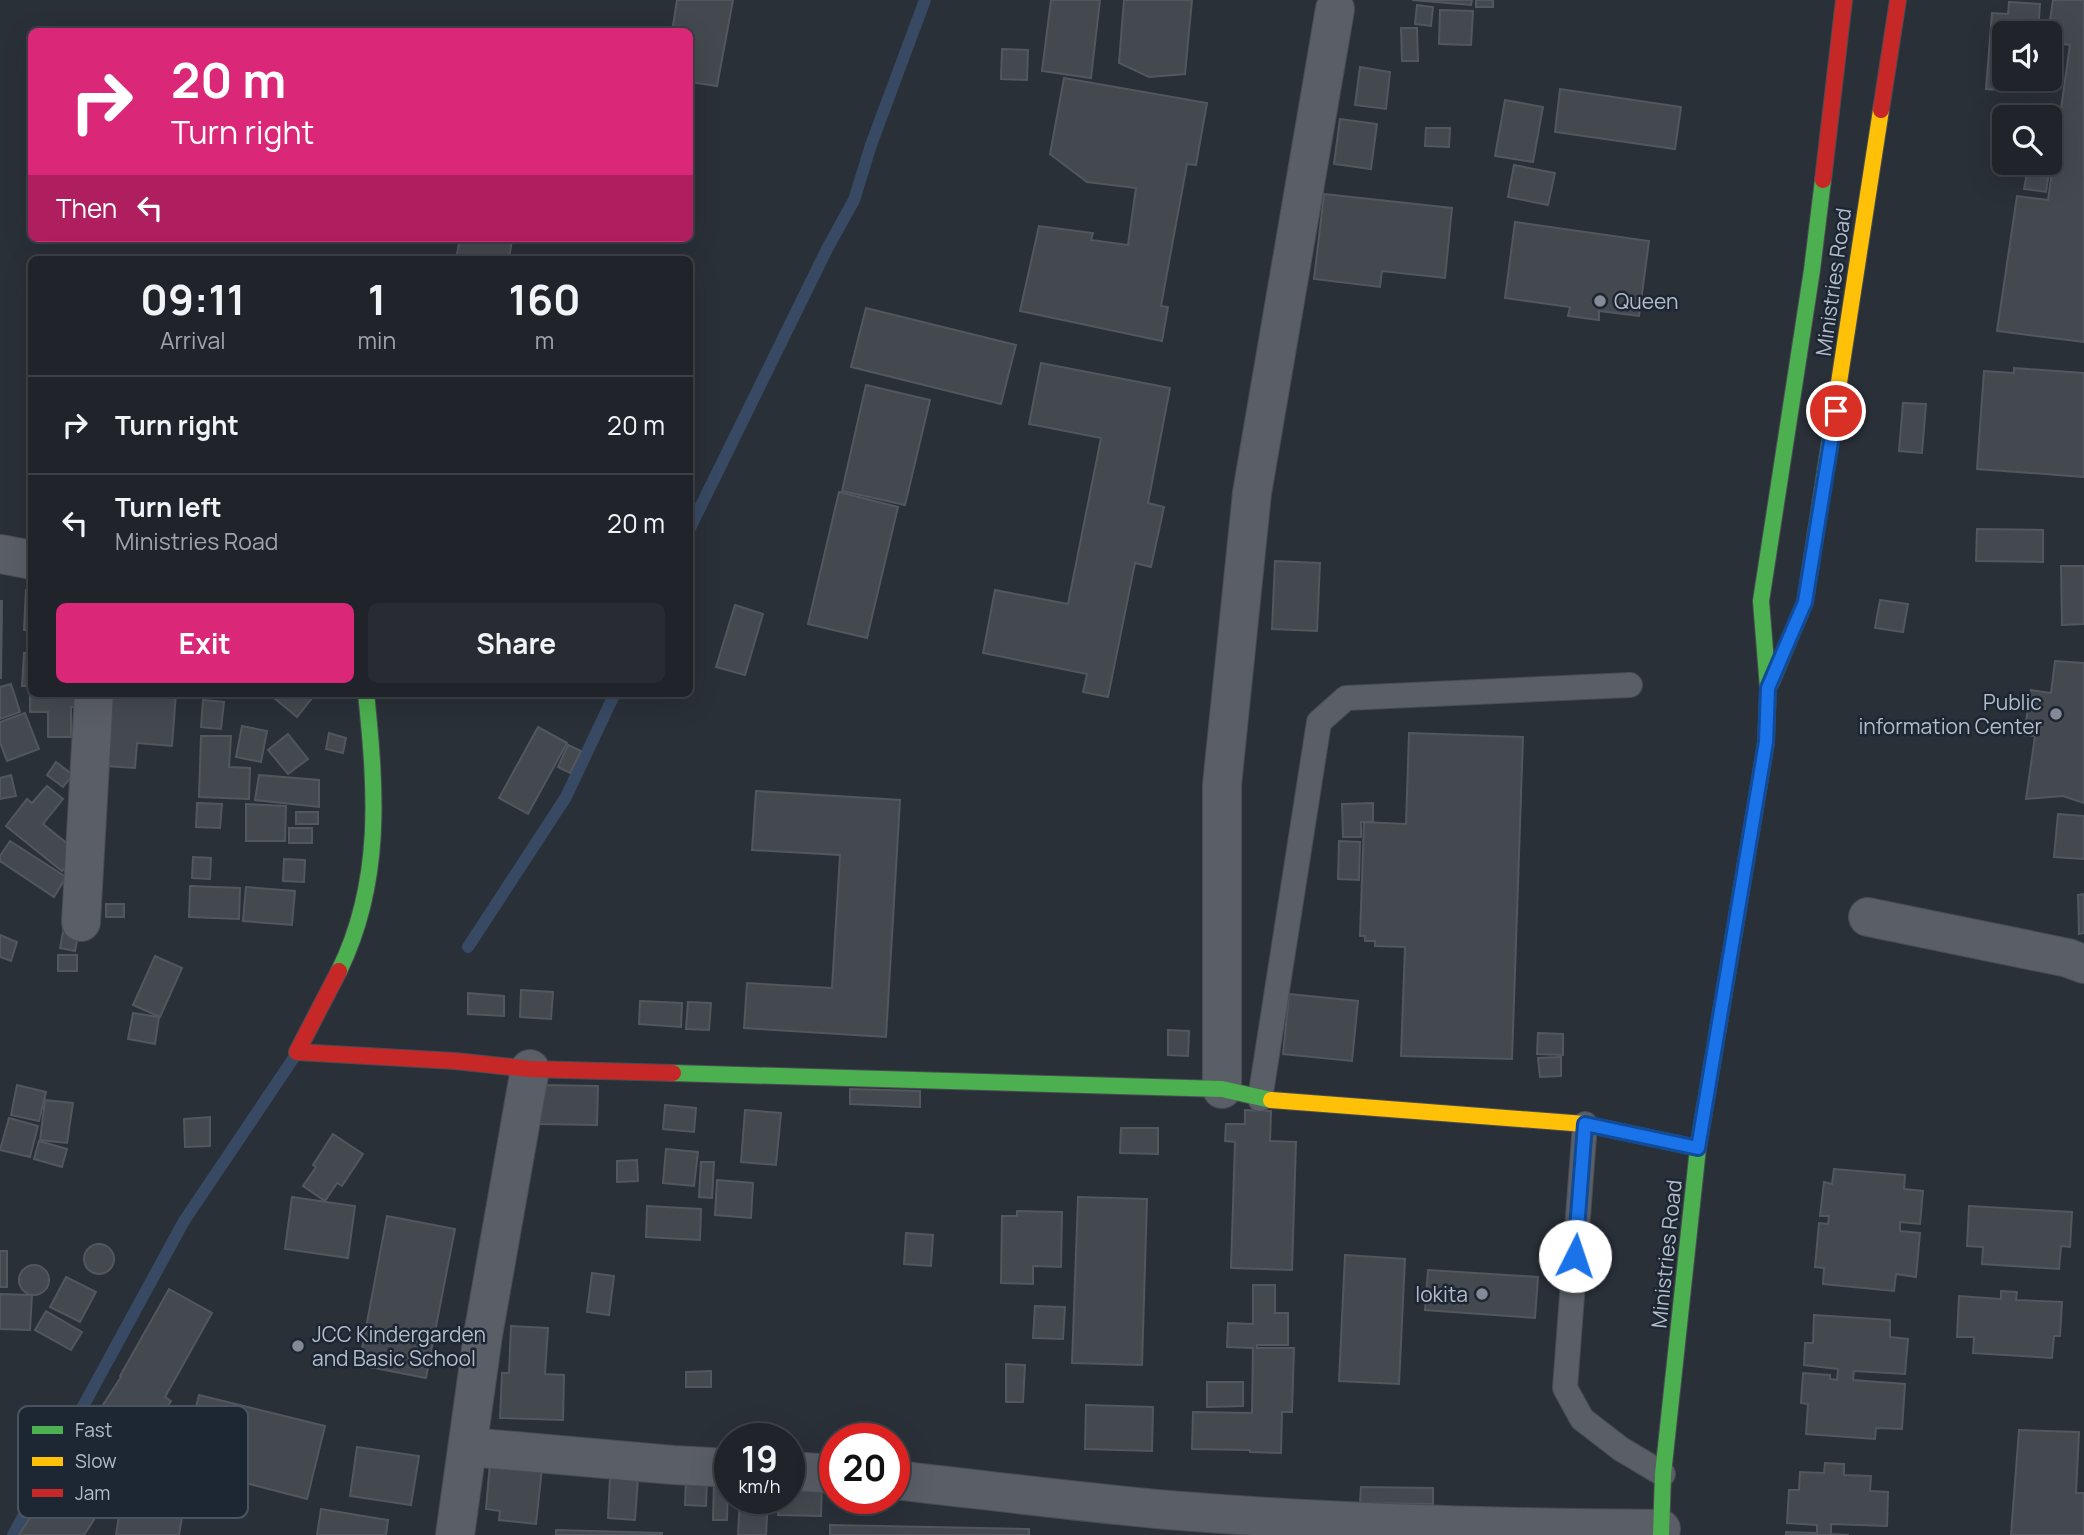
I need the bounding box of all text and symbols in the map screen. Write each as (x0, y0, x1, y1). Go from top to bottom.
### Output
map controls (1992, 21, 2062, 175)
button: sound (1992, 21, 2062, 91)
text: 20 m (171, 46, 286, 113)
icon: right (56, 56, 147, 147)
button: search (1992, 105, 2062, 175)
text: Turn right (171, 110, 314, 154)
icon: left (131, 189, 169, 227)
text: Then (56, 190, 117, 226)
street label: Ministries Road (1809, 206, 1857, 358)
text: 09:11 (140, 270, 245, 328)
text: 1 (368, 270, 386, 328)
text: 160 (509, 270, 581, 328)
place label: Queen (1614, 287, 1678, 315)
marker: Queen (1592, 293, 1608, 309)
text: Arrival (160, 324, 226, 356)
text: min (358, 324, 396, 356)
text: m (535, 324, 554, 356)
pin (1806, 381, 1866, 441)
icon: arrive (1817, 392, 1855, 430)
icon: right (56, 406, 94, 444)
text: Turn right (115, 407, 239, 443)
text: 20 m (607, 407, 665, 443)
text: Turn left (115, 489, 222, 525)
icon: left (56, 504, 94, 542)
text: 20 m (607, 505, 665, 541)
text: Ministries Road (115, 525, 278, 557)
button: Exit (56, 603, 354, 683)
button: Share (368, 603, 665, 683)
place label: Public information Center (1858, 688, 2042, 740)
marker: Public information Center (2048, 706, 2064, 722)
street label: Ministries Road (1644, 1178, 1688, 1330)
position arrow (1538, 1219, 1612, 1293)
place label: lokita (1415, 1280, 1468, 1308)
marker: lokita (1474, 1286, 1490, 1302)
place label: JCC Kindergarden and Basic School (312, 1320, 486, 1372)
marker: JCC Kindergarden and Basic School (290, 1338, 306, 1354)
legend (18, 1406, 248, 1518)
text: Fast (75, 1417, 112, 1443)
speed limit sign: 20 (819, 1423, 910, 1514)
text: 19 (741, 1435, 778, 1483)
text: Slow (75, 1448, 117, 1474)
text: km/h (739, 1474, 780, 1498)
text: Jam (75, 1480, 110, 1506)

